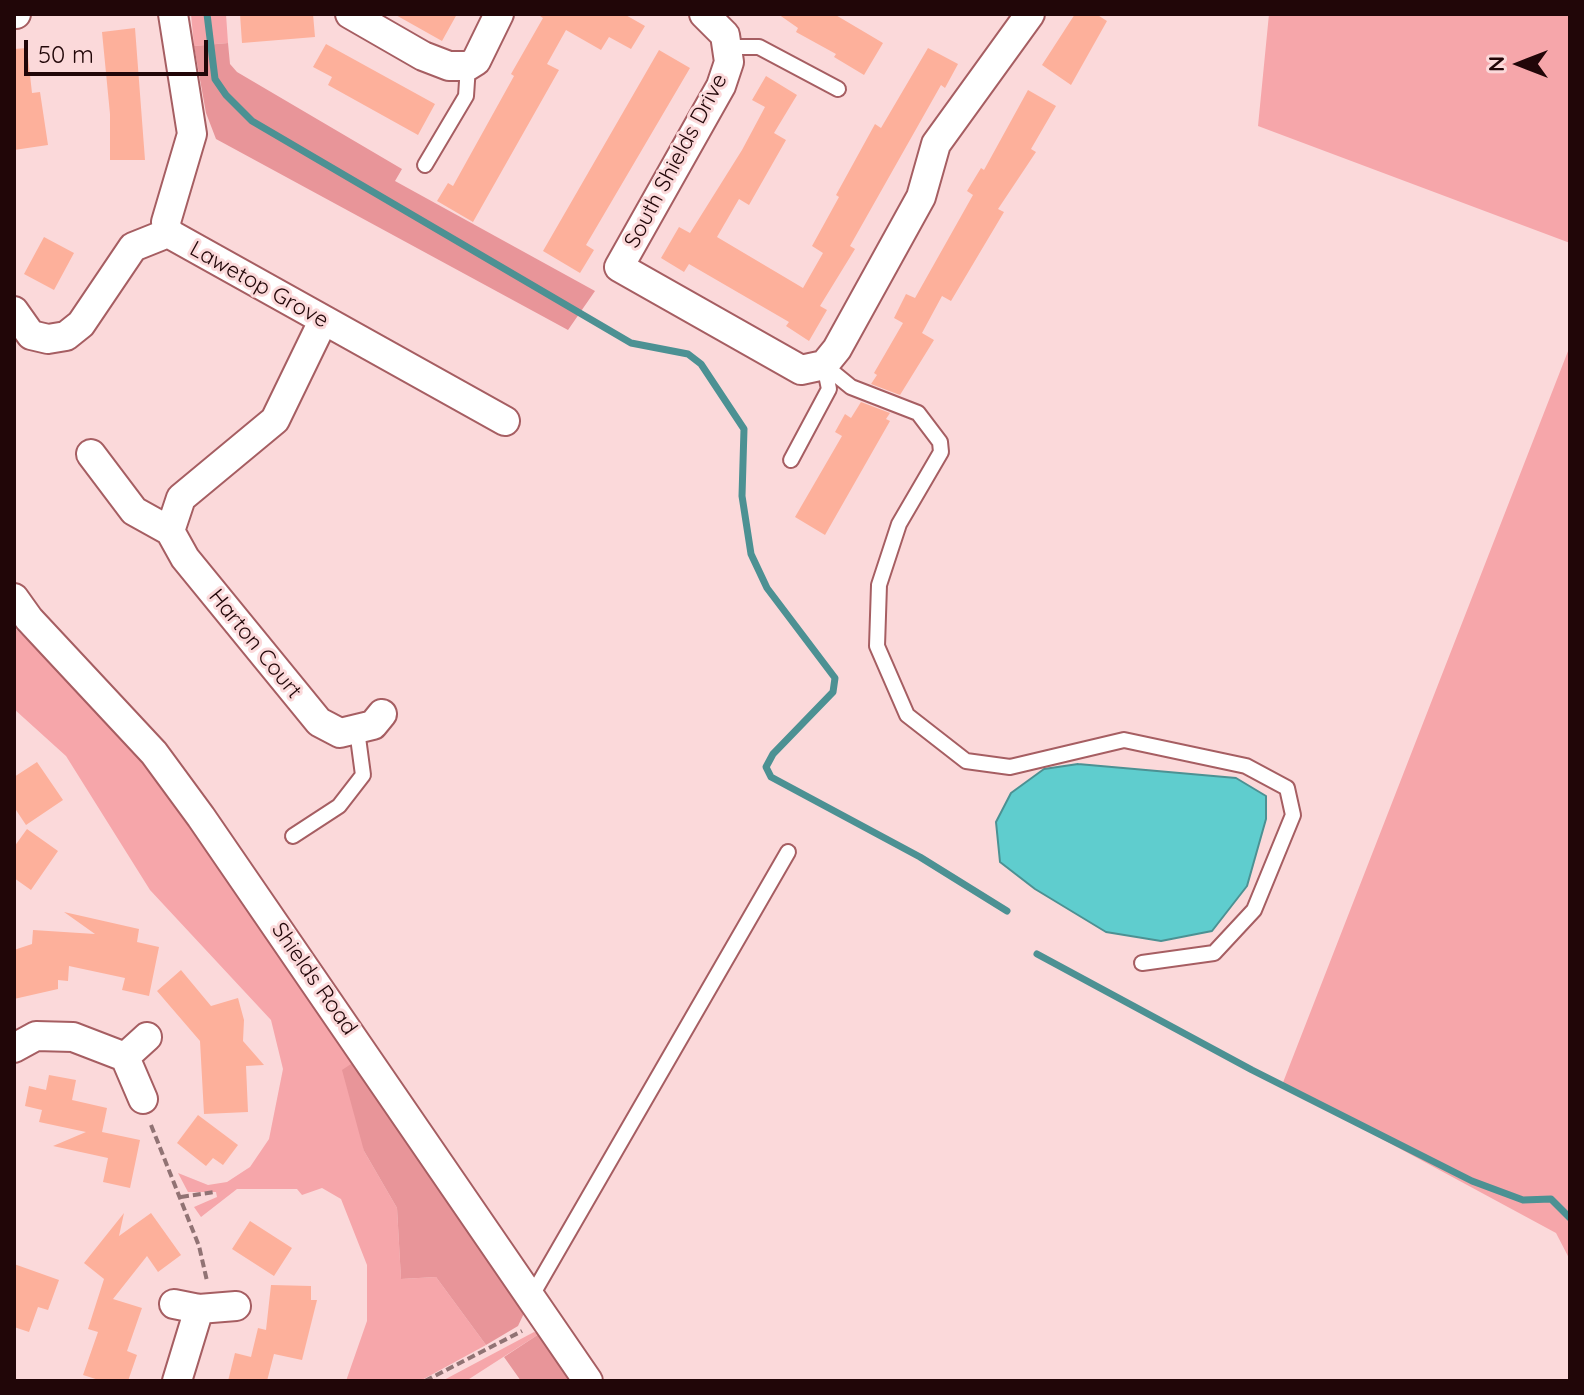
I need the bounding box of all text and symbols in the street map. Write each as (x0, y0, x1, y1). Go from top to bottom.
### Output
scale bar (28, 24, 212, 74)
north arrow (1480, 24, 1560, 104)
text: 50 m (38, 39, 94, 69)
text: N (1482, 56, 1510, 72)
street label: South Shields Drive (619, 69, 733, 253)
street label: Lawetop Grove (185, 236, 333, 334)
street label: Harton Court (203, 584, 307, 704)
street label: Shields Road (266, 918, 362, 1040)

